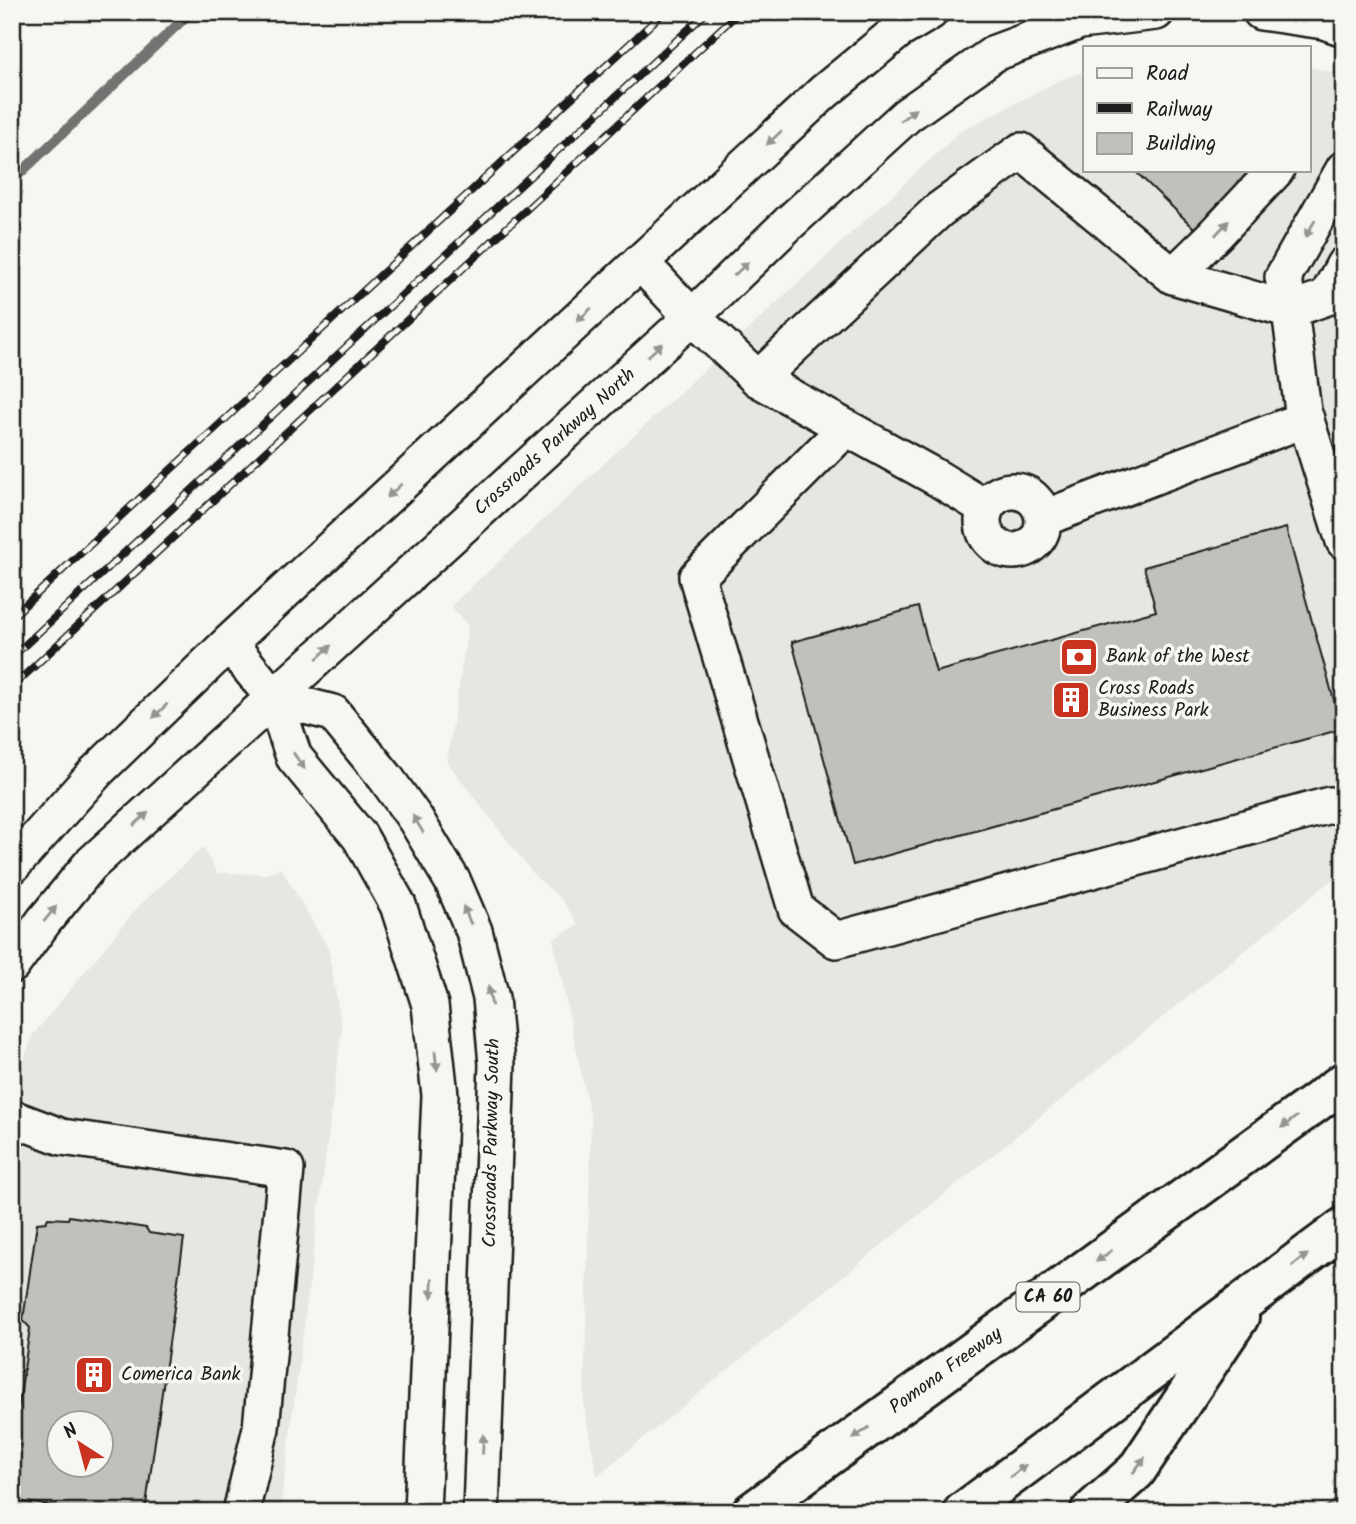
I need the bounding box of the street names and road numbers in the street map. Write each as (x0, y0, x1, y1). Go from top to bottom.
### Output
street label: Crossroads Parkway North (467, 361, 643, 523)
street label: Crossroads Parkway South (475, 1038, 509, 1248)
road number: CA 60 (1016, 1282, 1080, 1312)
street label: Pomona Freeway (883, 1319, 1010, 1422)

